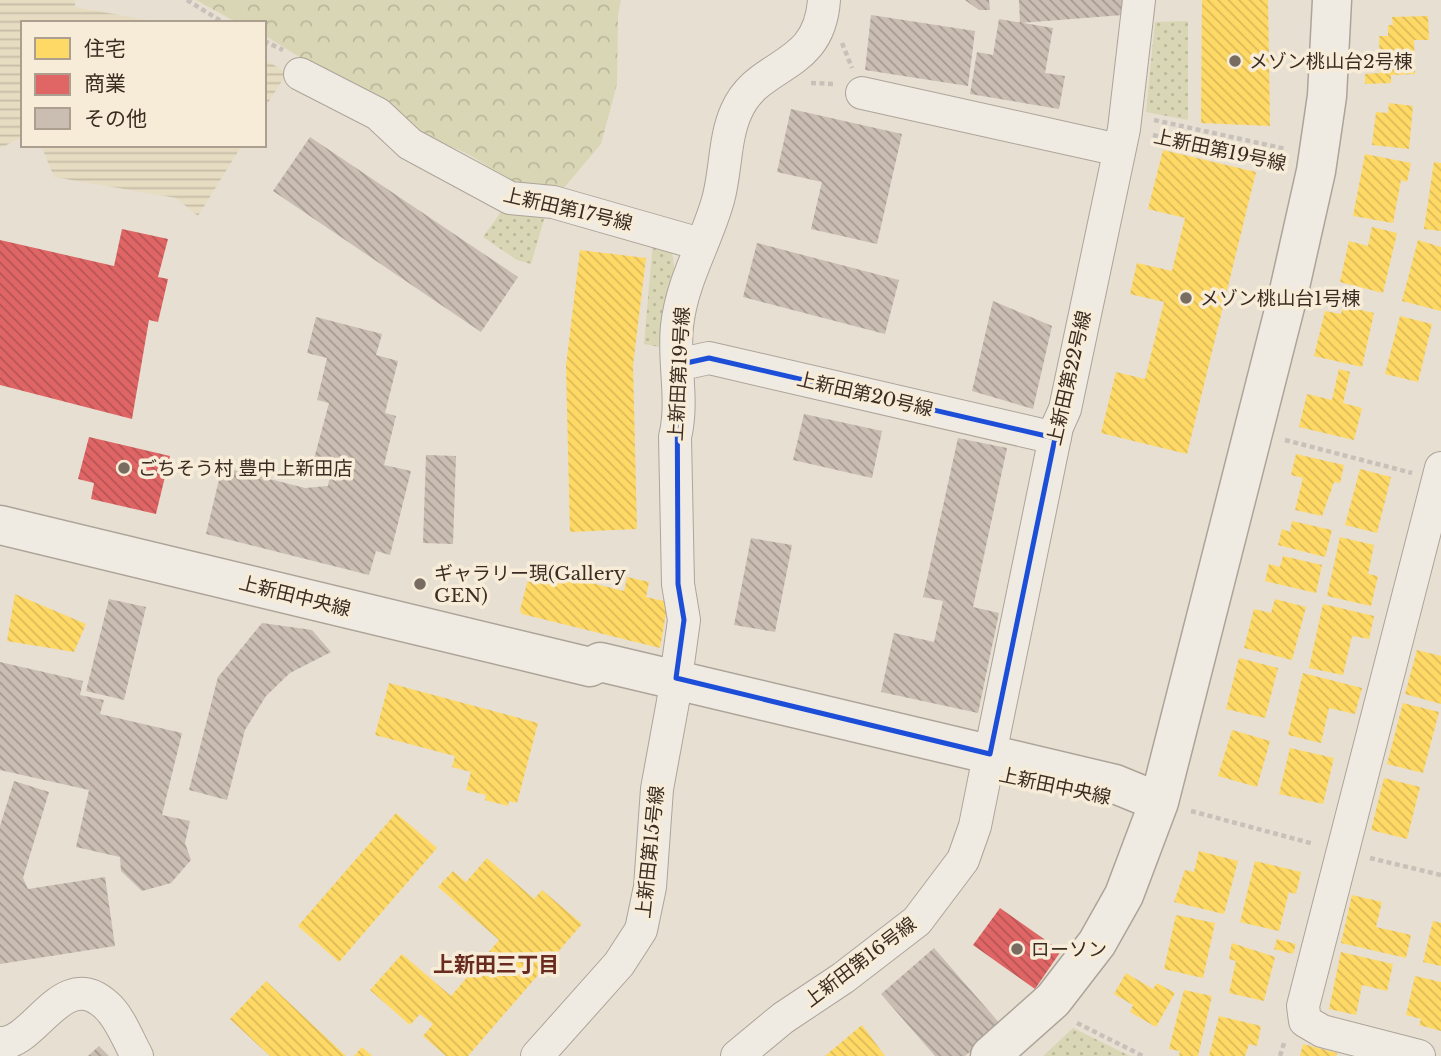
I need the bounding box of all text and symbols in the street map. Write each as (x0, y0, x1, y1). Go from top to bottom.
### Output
legend (21, 21, 266, 147)
text: 住宅 (84, 36, 126, 62)
place label: メゾン桃山台2号棟 (1249, 50, 1413, 73)
marker: メゾン桃山台2号棟 (1227, 53, 1243, 69)
text: 商業 (84, 71, 126, 97)
text: その他 (84, 106, 147, 132)
street label: 上新田第19号線 (1152, 125, 1288, 175)
street label: 上新田第17号線 (501, 183, 635, 235)
place label: メゾン桃山台1号棟 (1200, 287, 1360, 310)
marker: メゾン桃山台1号棟 (1178, 290, 1194, 306)
street label: 上新田第19号線 (664, 306, 694, 442)
street label: 上新田第22号線 (1042, 308, 1096, 448)
street label: 上新田第20号線 (795, 367, 935, 421)
place label: ごちそう村 豊中上新田店 (138, 457, 352, 480)
marker: ごちそう村 豊中上新田店 (116, 460, 132, 476)
place label: ギャラリー現(Gallery GEN) (434, 562, 626, 607)
street label: 上新田中央線 (237, 571, 353, 621)
marker: ギャラリー現(Gallery GEN) (412, 576, 428, 592)
street label: 上新田中央線 (997, 763, 1113, 809)
street label: 上新田第15号線 (632, 785, 668, 919)
street label: 上新田第16号線 (799, 912, 921, 1012)
place label: ローソン (1031, 938, 1107, 961)
marker: ローソン (1009, 941, 1025, 957)
district label: 上新田三丁目 (433, 952, 559, 978)

